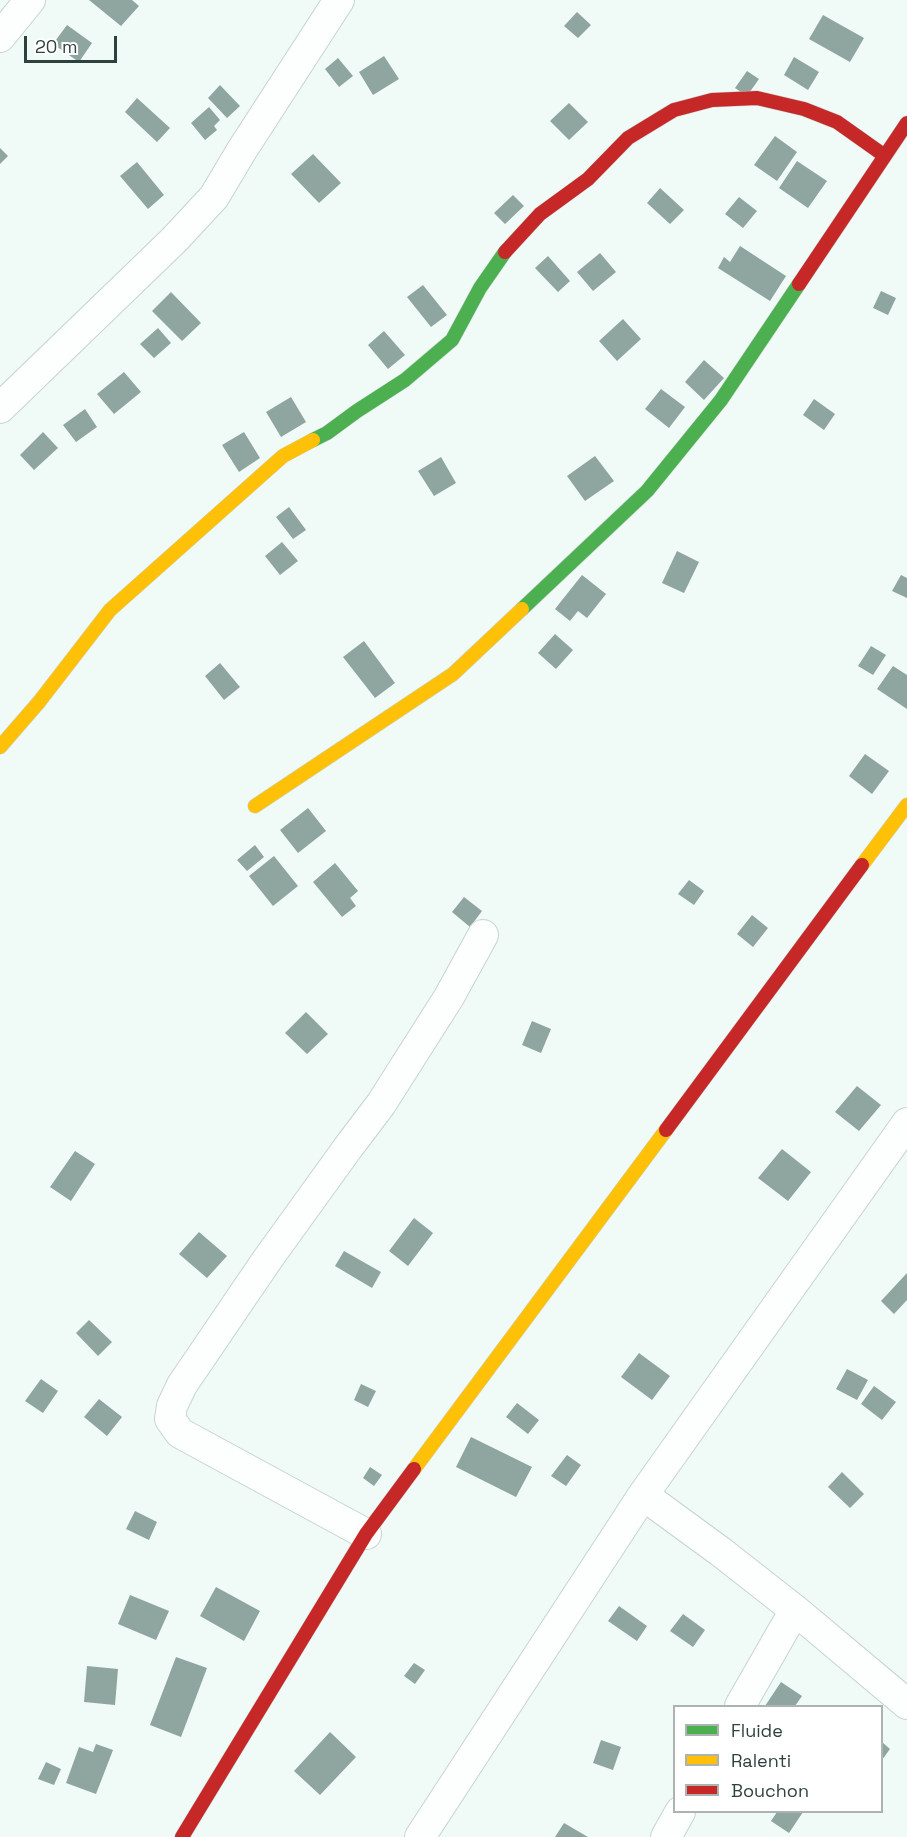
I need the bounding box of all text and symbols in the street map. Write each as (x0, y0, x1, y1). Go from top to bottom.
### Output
scale bar (27, 24, 120, 62)
text: 20 m (35, 35, 78, 58)
legend (673, 1705, 883, 1813)
text: Fluide (731, 1719, 783, 1742)
text: Ralenti (731, 1749, 791, 1772)
text: Bouchon (731, 1779, 809, 1802)

